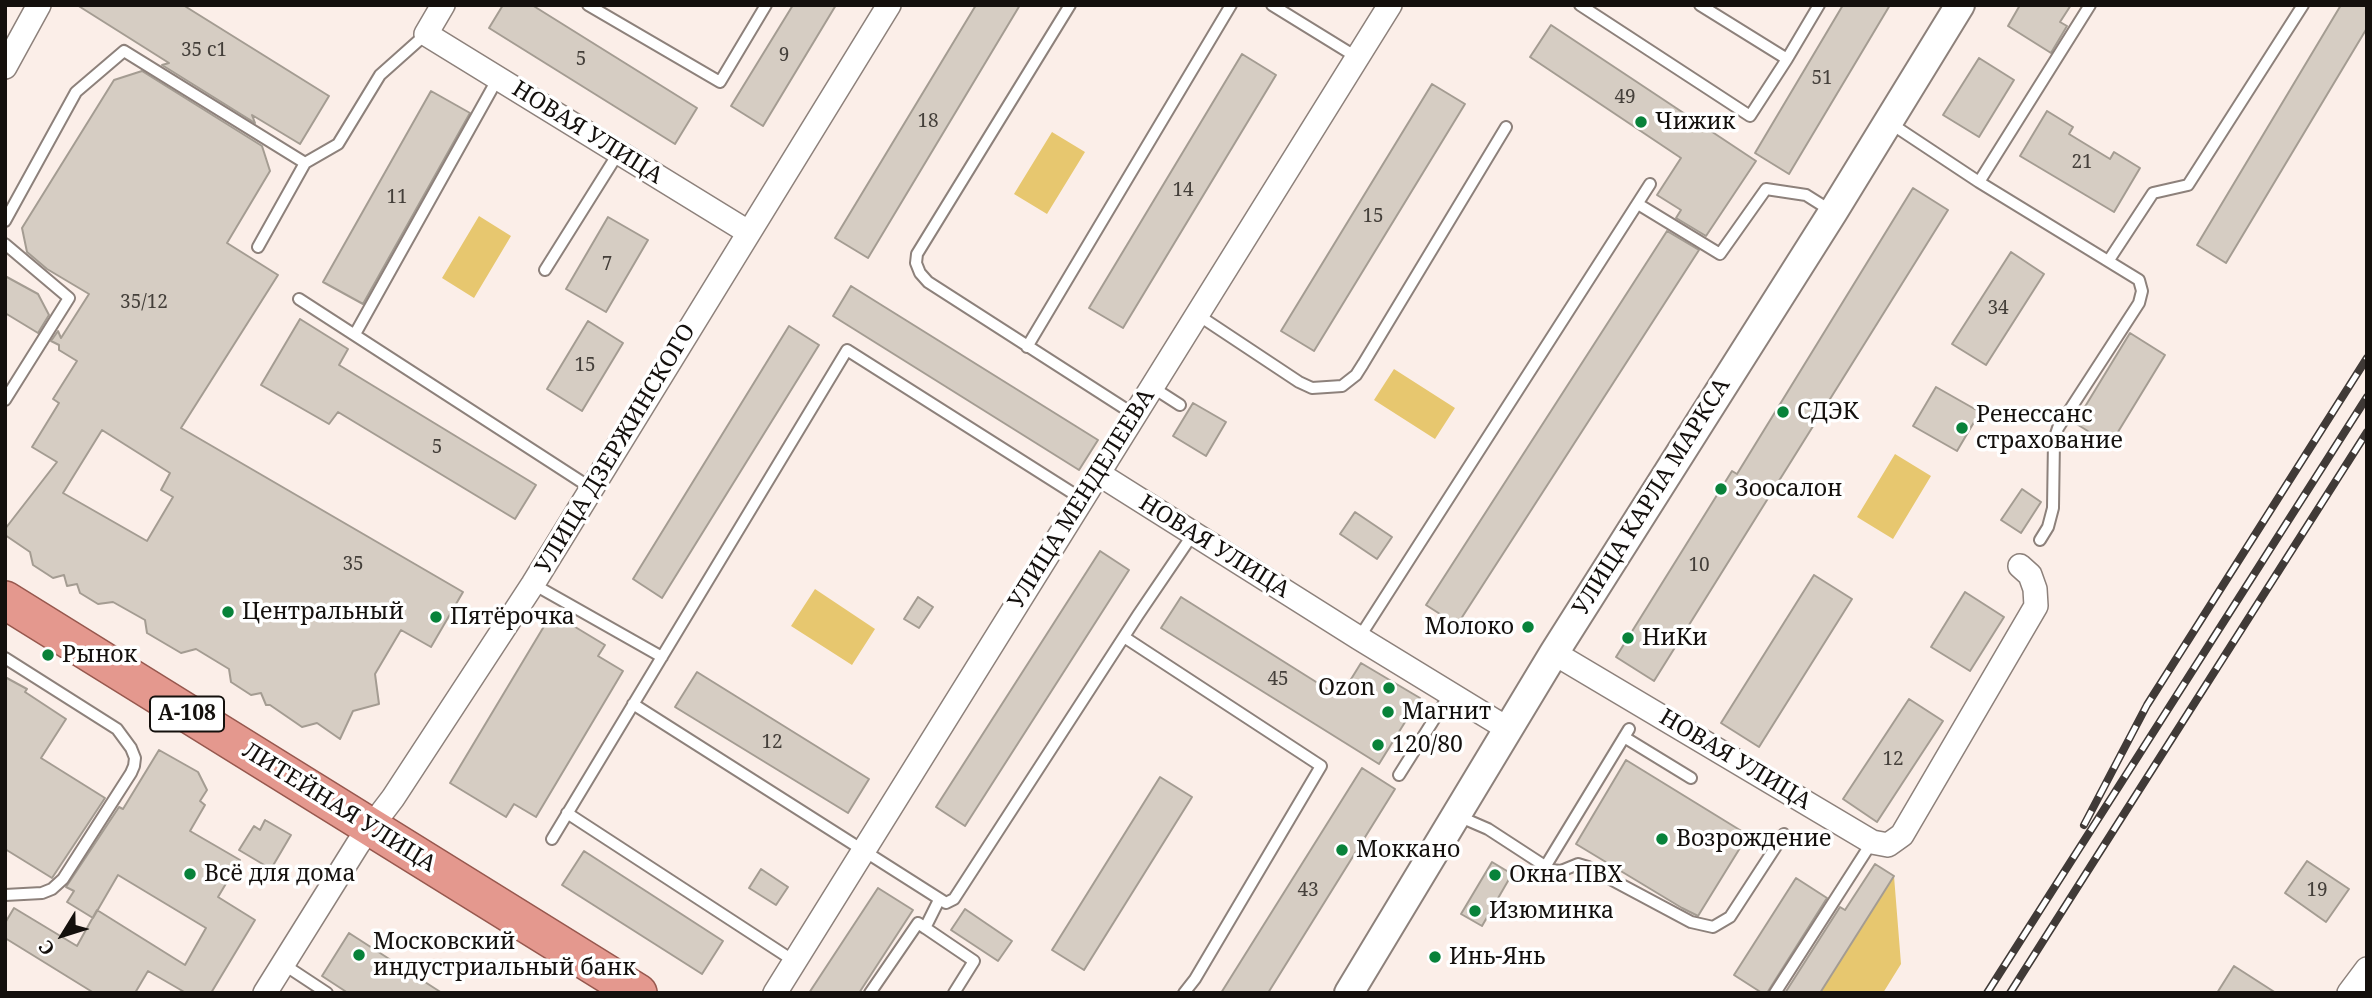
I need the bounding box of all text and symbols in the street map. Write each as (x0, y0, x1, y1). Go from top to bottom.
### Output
house number: 35 с1 (181, 40, 227, 62)
house number: 9 (779, 45, 789, 67)
house number: 5 (576, 49, 586, 71)
house number: 51 (1811, 68, 1833, 90)
street label: НОВАЯ УЛИЦА (507, 76, 667, 190)
house number: 49 (1614, 87, 1636, 109)
place label: Чижик (1655, 108, 1735, 136)
house number: 18 (917, 111, 939, 133)
marker: Чижик (1633, 114, 1649, 130)
house number: 21 (2071, 152, 2093, 174)
house number: 14 (1172, 180, 1194, 202)
house number: 11 (386, 187, 408, 209)
house number: 15 (1362, 206, 1384, 228)
house number: 7 (602, 254, 612, 276)
house number: 35/12 (120, 292, 168, 314)
house number: 34 (1987, 298, 2009, 320)
street label: УЛИЦА ДЗЕРЖИНСКОГО (530, 319, 702, 579)
house number: 15 (574, 355, 596, 377)
street label: УЛИЦА КАРЛА МАРКСА (1567, 373, 1737, 621)
street label: УЛИЦА МЕНДЕЛЕЕВА (1003, 384, 1161, 614)
place label: СДЭК (1797, 398, 1859, 426)
place label: Ренессанс страхование (1976, 401, 2123, 455)
marker: СДЭК (1775, 404, 1791, 420)
marker: Ренессанс страхование (1954, 420, 1970, 436)
house number: 5 (432, 437, 442, 459)
place label: Зоосалон (1735, 475, 1843, 503)
marker: Зоосалон (1713, 481, 1729, 497)
street label: НОВАЯ УЛИЦА (1134, 490, 1294, 604)
house number: 35 (342, 554, 364, 576)
house number: 10 (1688, 555, 1710, 577)
place label: Центральный (242, 598, 404, 626)
place label: Пятёрочка (450, 603, 575, 631)
marker: Центральный (220, 604, 236, 620)
marker: Пятёрочка (428, 609, 444, 625)
place label: Молоко (1424, 613, 1514, 641)
marker: Молоко (1520, 619, 1536, 635)
place label: НиКи (1642, 624, 1708, 652)
marker: НиКи (1620, 630, 1636, 646)
place label: Рынок (62, 641, 137, 669)
marker: Рынок (40, 647, 56, 663)
house number: 45 (1267, 669, 1289, 691)
place label: Ozon (1318, 674, 1375, 702)
marker: Ozon (1381, 680, 1397, 696)
road number: А-108 (150, 696, 224, 732)
place label: Магнит (1402, 698, 1491, 726)
marker: Магнит (1380, 704, 1396, 720)
street label: НОВАЯ УЛИЦА (1654, 704, 1816, 816)
place label: 120/80 (1392, 731, 1463, 759)
house number: 12 (761, 732, 783, 754)
street label: ЛИТЕЙНАЯ УЛИЦА (237, 737, 441, 879)
marker: 120/80 (1370, 737, 1386, 753)
house number: 12 (1882, 749, 1904, 771)
place label: Возрождение (1676, 825, 1831, 853)
marker: Возрождение (1654, 831, 1670, 847)
place label: Моккано (1356, 836, 1460, 864)
marker: Моккано (1334, 842, 1350, 858)
place label: Всё для дома (204, 860, 356, 888)
place label: Окна ПВХ (1509, 861, 1623, 889)
marker: Всё для дома (182, 866, 198, 882)
marker: Окна ПВХ (1487, 867, 1503, 883)
house number: 43 (1297, 880, 1319, 902)
house number: 19 (2306, 880, 2328, 902)
place label: Изюминка (1489, 897, 1614, 925)
north arrow (28, 900, 98, 970)
marker: Изюминка (1467, 903, 1483, 919)
place label: Московский индустриальный банк (373, 928, 636, 982)
text: С (32, 935, 61, 961)
place label: Инь-Янь (1449, 943, 1545, 971)
marker: Московский индустриальный банк (351, 947, 367, 963)
marker: Инь-Янь (1427, 949, 1443, 965)

